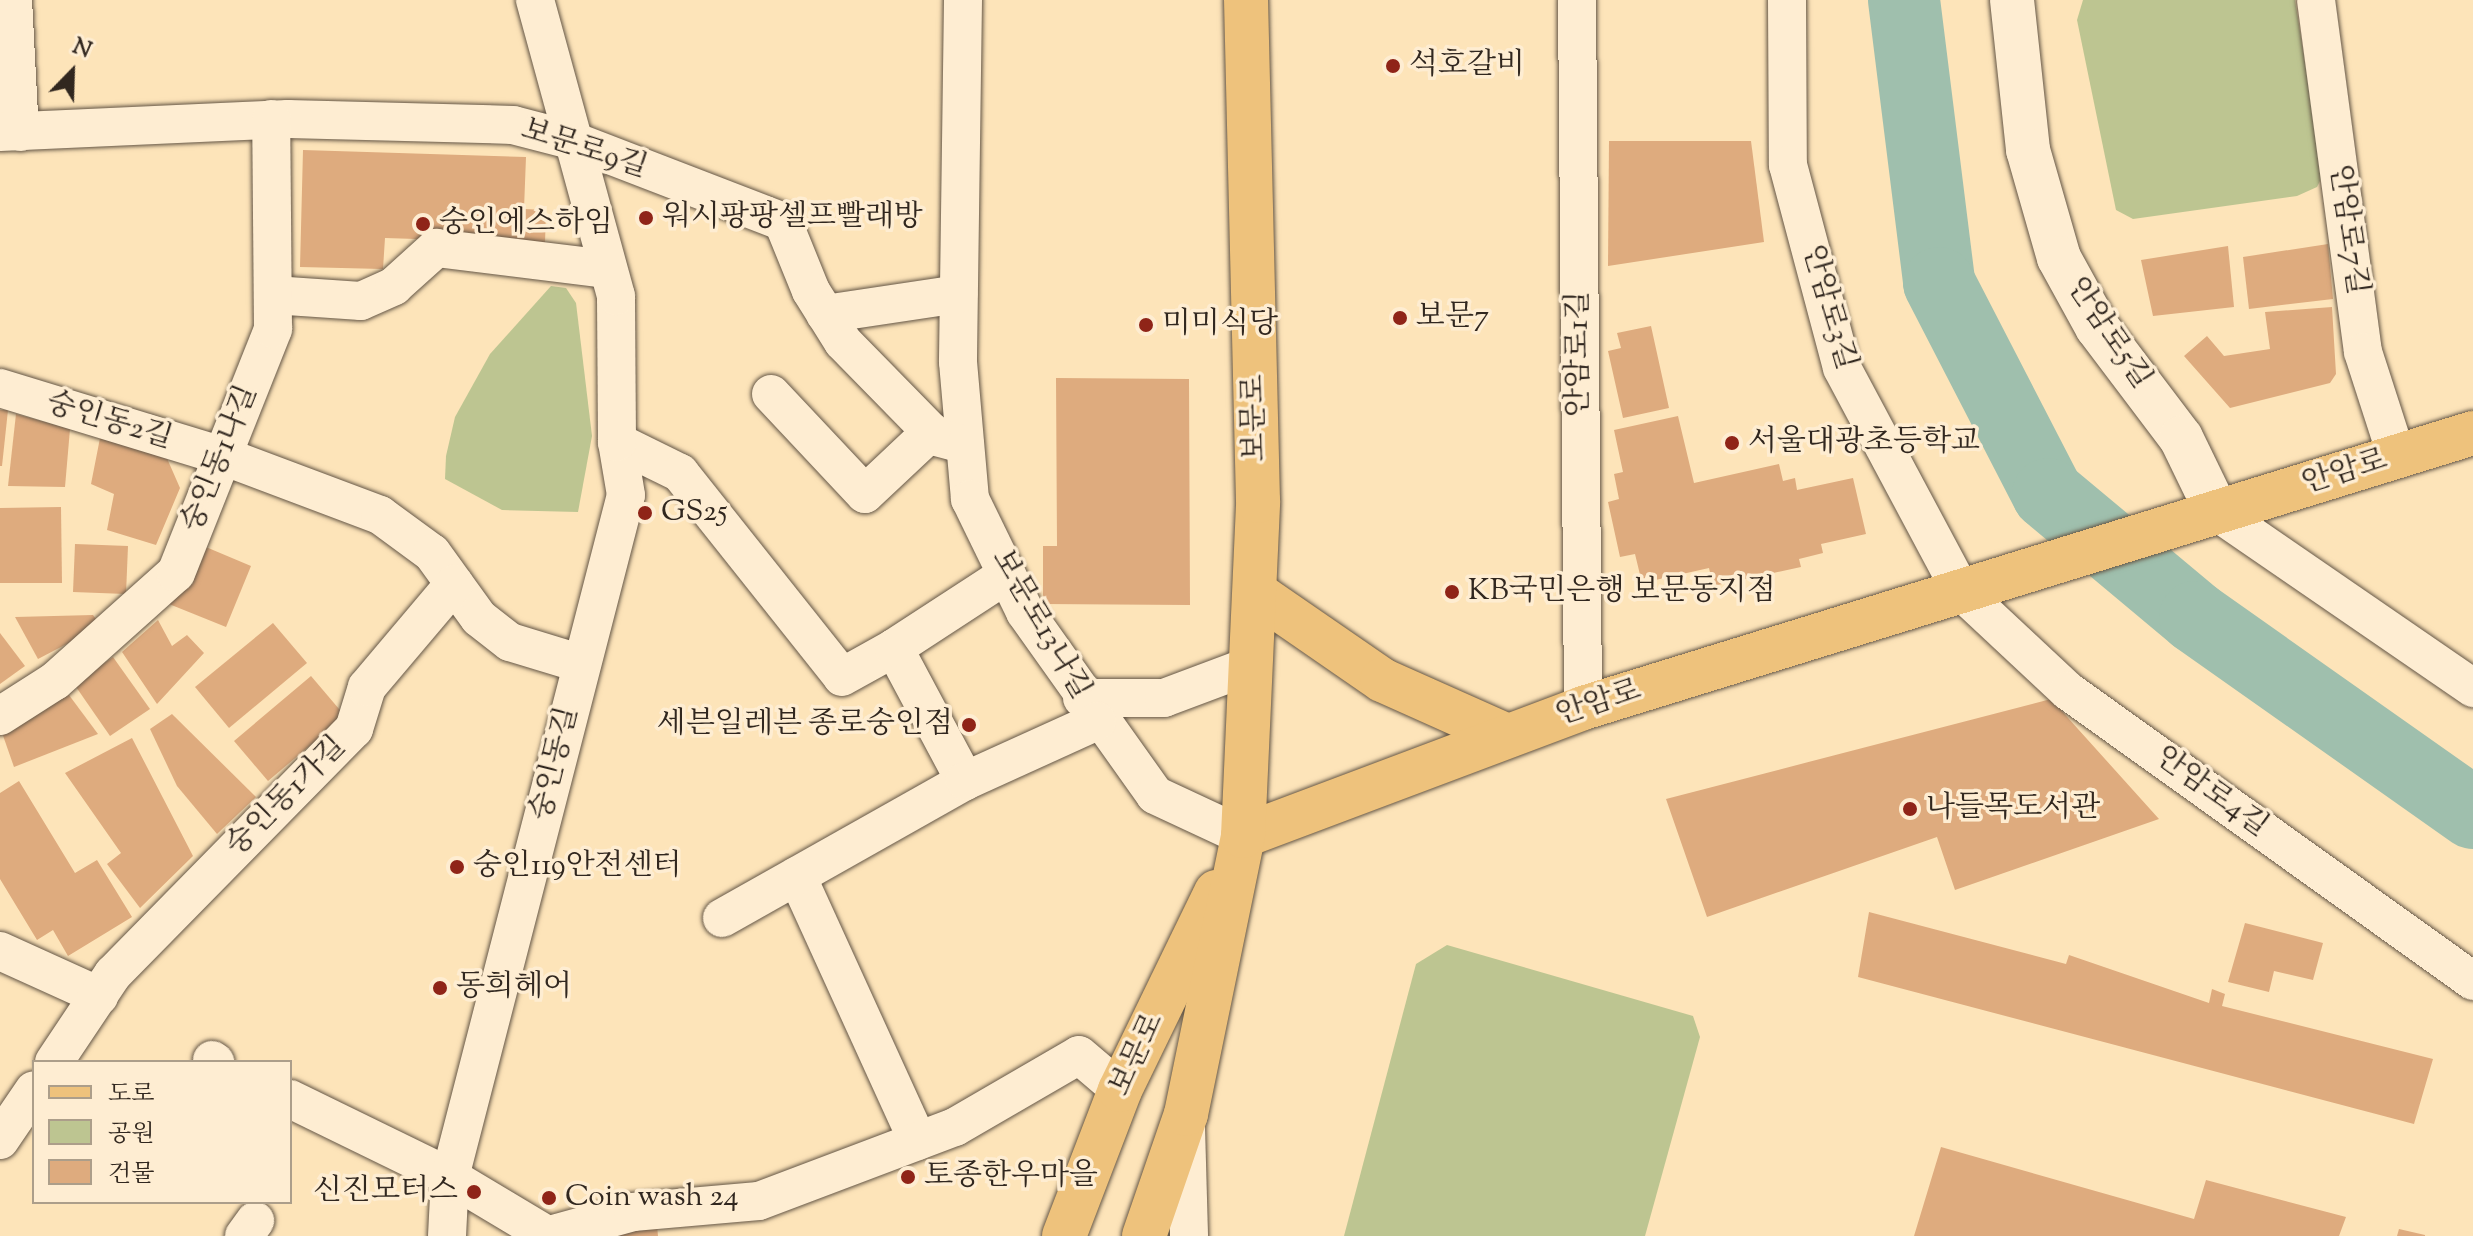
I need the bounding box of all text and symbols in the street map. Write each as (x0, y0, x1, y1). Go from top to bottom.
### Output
north arrow (32, 32, 112, 112)
text: N (67, 32, 96, 68)
place label: 석호갈비 (1409, 48, 1525, 84)
marker: 석호갈비 (1384, 57, 1402, 75)
street label: 보문로9길 (516, 113, 652, 187)
street label: 안암로7길 (2320, 163, 2374, 297)
place label: 워시팡팡셀프빨래방 (662, 200, 923, 236)
place label: 숭인에스하임 (439, 206, 613, 242)
marker: 워시팡팡셀프빨래방 (637, 209, 655, 227)
marker: 숭인에스하임 (414, 215, 432, 233)
street label: 안암로3길 (1793, 241, 1863, 375)
street label: 안암로5길 (2058, 272, 2158, 396)
street label: 안암로1길 (1562, 291, 1598, 417)
place label: 보문7 (1416, 300, 1489, 336)
place label: 미미식당 (1162, 307, 1278, 343)
marker: 보문7 (1391, 309, 1409, 327)
marker: 미미식당 (1137, 316, 1155, 334)
street label: 보문로 (1237, 374, 1275, 462)
street label: 숭인동1나길 (175, 380, 267, 538)
street label: 숭인동2길 (42, 386, 176, 458)
place label: 서울대광초등학교 (1748, 425, 1980, 461)
marker: 서울대광초등학교 (1723, 434, 1741, 452)
street label: 안암로 (2298, 443, 2392, 503)
place label: GS25 (661, 495, 727, 531)
marker: GS25 (636, 504, 654, 522)
street label: 보문로13나길 (983, 544, 1097, 706)
place label: KB국민은행 보문동지점 (1468, 574, 1776, 610)
marker: KB국민은행 보문동지점 (1443, 583, 1461, 601)
street label: 안암로 (1552, 673, 1646, 735)
street label: 숭인동길 (525, 703, 587, 825)
place label: 세븐일레븐 종로숭인점 (657, 707, 953, 743)
marker: 세븐일레븐 종로숭인점 (960, 716, 978, 734)
street label: 숭인동1가길 (219, 729, 355, 865)
street label: 안암로4길 (2147, 740, 2275, 846)
place label: 나들목도서관 (1926, 791, 2100, 827)
marker: 나들목도서관 (1901, 800, 1919, 818)
place label: 숭인119안전센터 (473, 849, 682, 885)
marker: 숭인119안전센터 (448, 858, 466, 876)
place label: 동희헤어 (456, 970, 572, 1006)
marker: 동희헤어 (431, 979, 449, 997)
street label: 보문로 (1103, 1008, 1173, 1102)
legend (32, 1060, 292, 1204)
text: 도로 (108, 1078, 154, 1112)
text: 공원 (108, 1118, 154, 1152)
text: 건물 (108, 1158, 154, 1192)
place label: 토종한우마을 (924, 1159, 1098, 1195)
marker: 토종한우마을 (899, 1168, 917, 1186)
place label: 신진모터스 (313, 1174, 458, 1210)
place label: Coin wash 24 (565, 1180, 739, 1216)
marker: 신진모터스 (465, 1183, 483, 1201)
marker: Coin wash 24 (540, 1189, 558, 1207)

